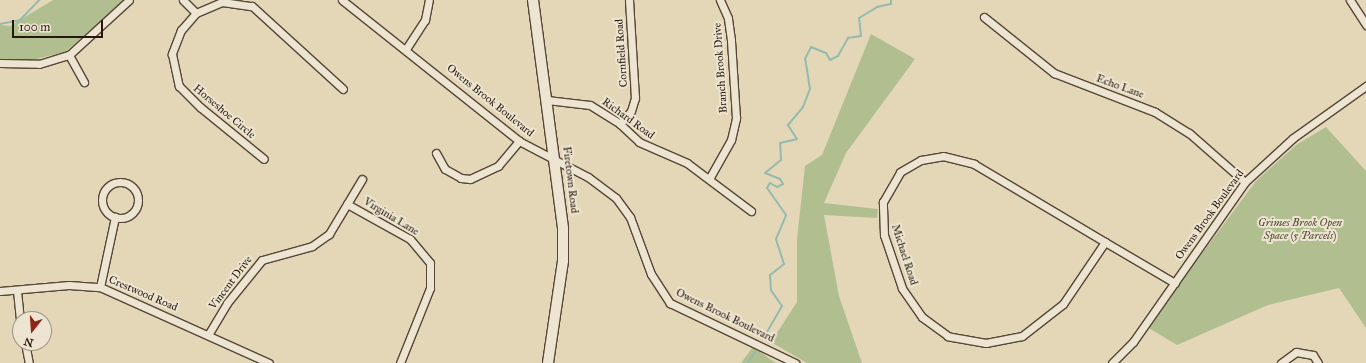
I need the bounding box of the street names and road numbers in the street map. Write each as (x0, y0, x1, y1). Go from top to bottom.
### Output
street label: Cornfield Road (613, 18, 631, 88)
street label: Branch Brook Drive (711, 22, 731, 114)
street label: Owens Brook Boulevard (444, 62, 536, 140)
street label: Echo Lane (1094, 72, 1146, 102)
street label: Horseshoe Circle (190, 82, 258, 142)
street label: Richard Road (599, 96, 657, 142)
street label: Firetown Road (559, 146, 581, 214)
street label: Owens Brook Boulevard (1173, 167, 1247, 263)
street label: Virginia Lane (361, 195, 421, 239)
street label: Michael Road (888, 223, 920, 287)
street label: Vincent Drive (207, 254, 255, 312)
street label: Crestwood Road (106, 274, 180, 314)
street label: Owens Brook Boulevard (674, 286, 776, 346)

